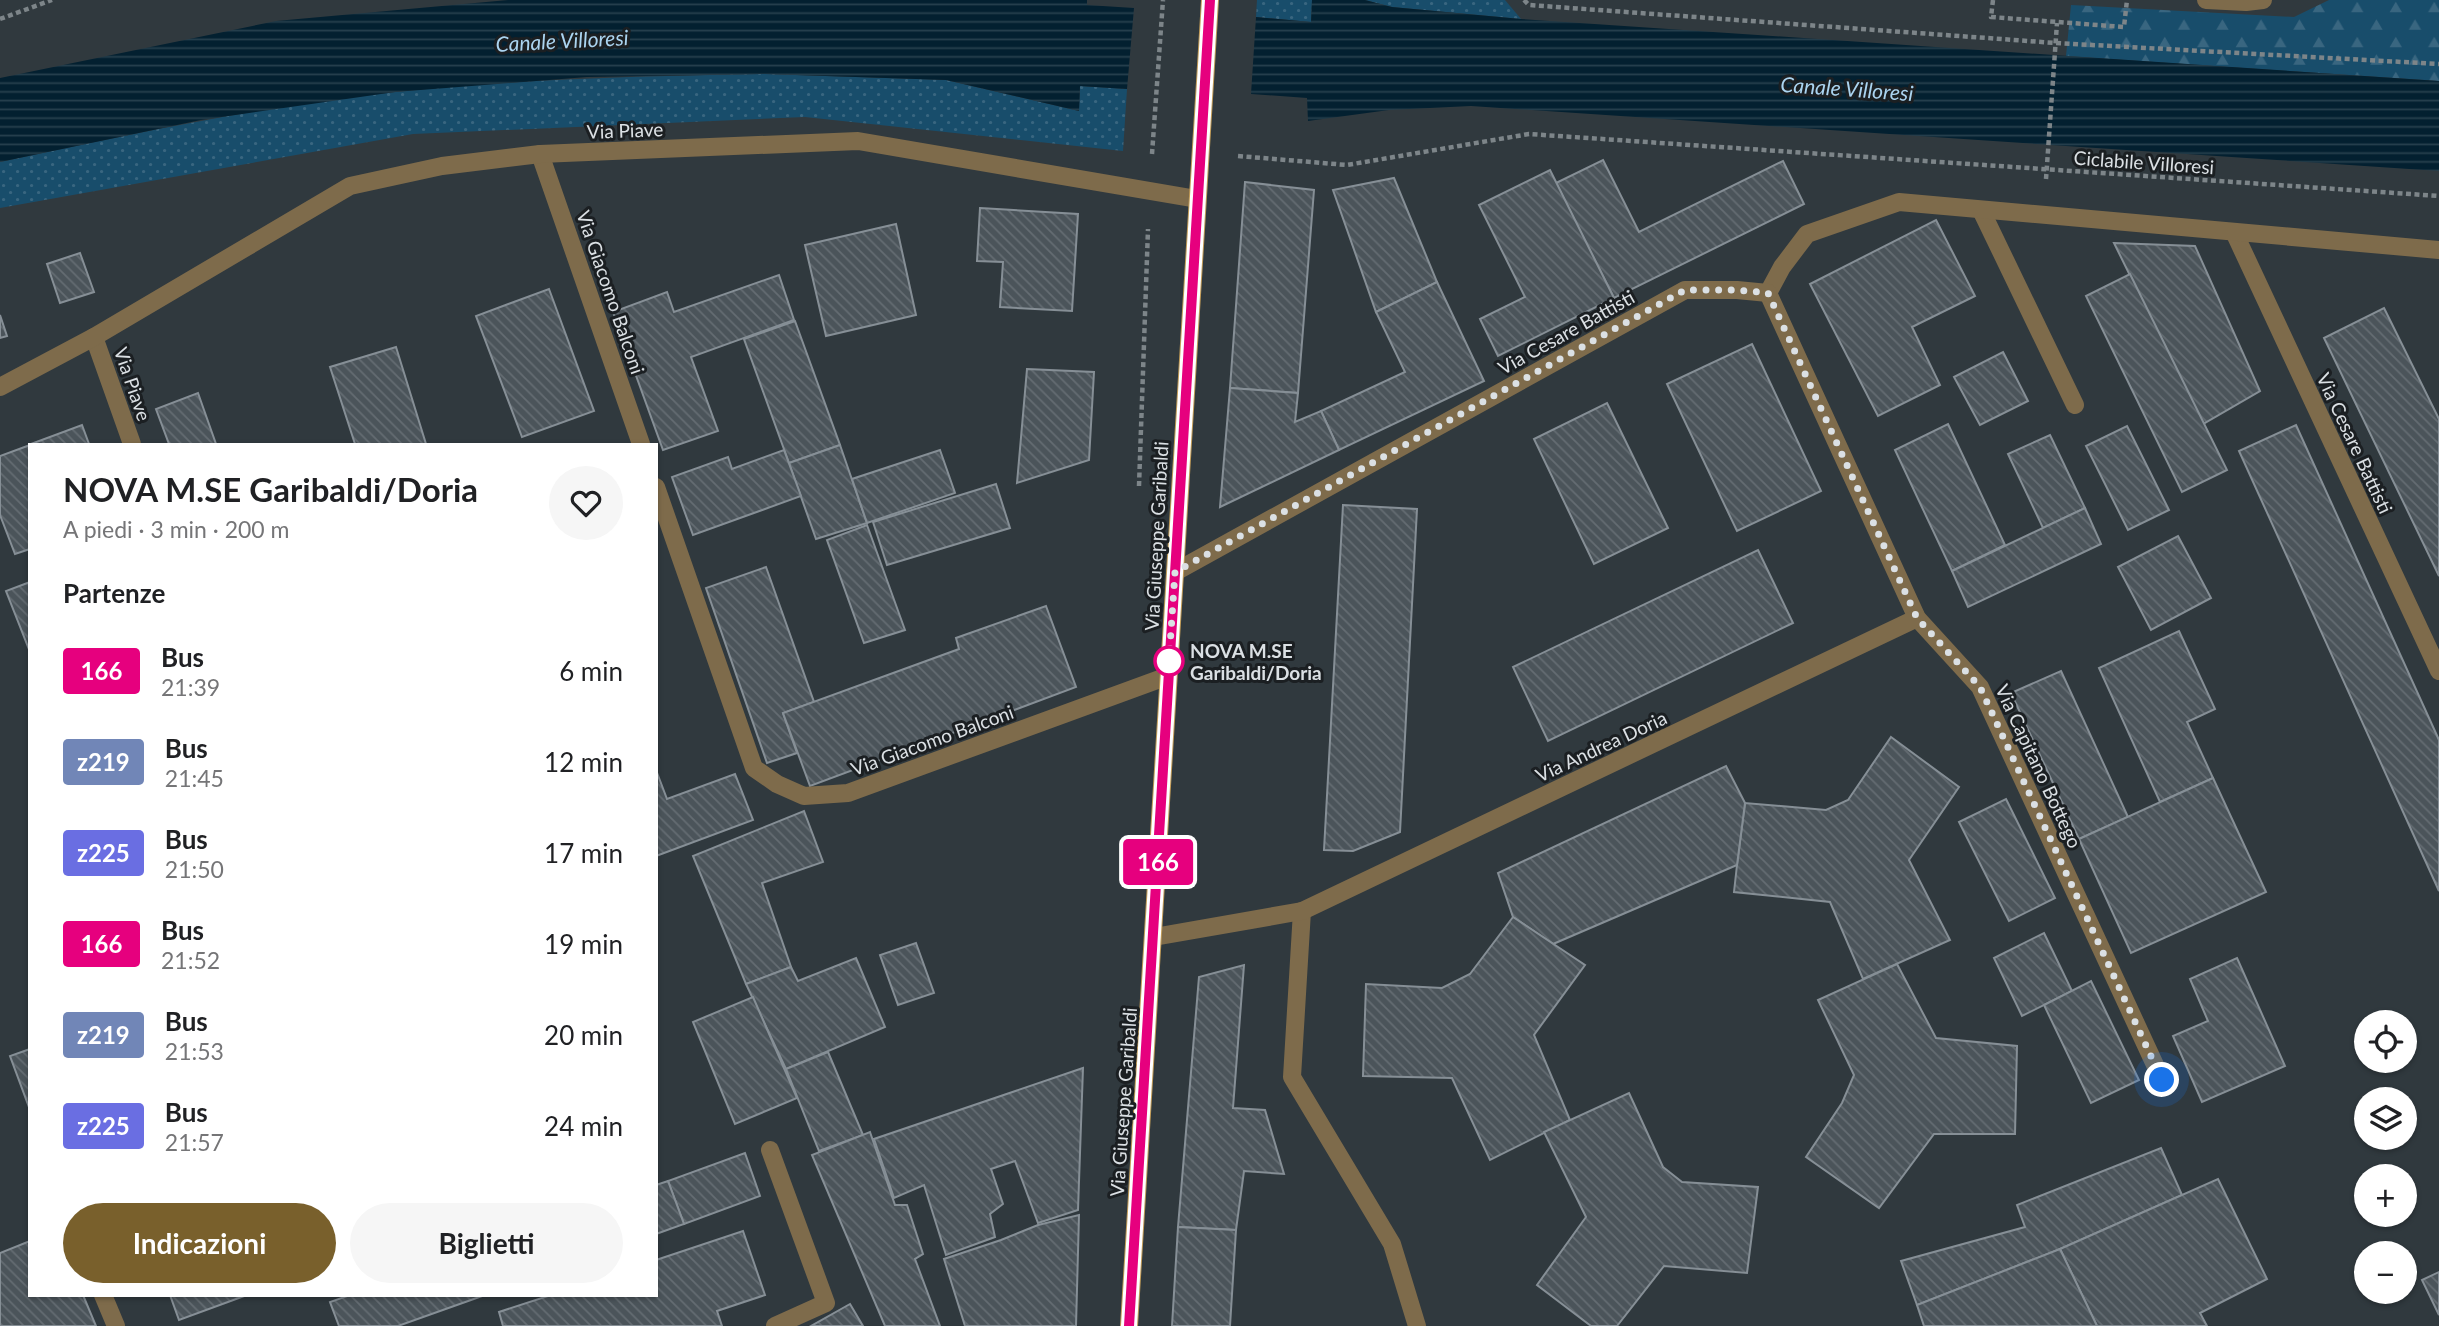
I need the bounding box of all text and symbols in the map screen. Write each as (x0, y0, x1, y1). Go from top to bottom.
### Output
water label: Canale Villoresi (495, 24, 629, 56)
water label: Canale Villoresi (1780, 71, 1914, 105)
street label: Via Piave (586, 117, 664, 143)
street label: Ciclabile Villoresi (2073, 146, 2215, 178)
street label: Via Giacomo Balconi (572, 207, 650, 377)
street label: Via Cesare Battisti (1494, 285, 1638, 379)
street label: Via Piave (110, 344, 156, 424)
street label: Via Cesare Battisti (2312, 369, 2398, 517)
street label: Via Giuseppe Garibaldi (1140, 441, 1172, 631)
button: heart (549, 466, 623, 540)
text: NOVA M.SE Garibaldi/Doria (63, 469, 478, 509)
text: A piedi · 3 min · 200 m (63, 515, 289, 543)
text: Partenze (63, 577, 165, 609)
place label: NOVA M.SE Garibaldi/Doria (1190, 639, 1322, 684)
text: Bus (161, 641, 204, 673)
marker: NOVA M.SE Garibaldi/Doria (1154, 646, 1184, 676)
text: 6 min (559, 655, 623, 687)
text: 166 (81, 656, 122, 685)
text: 21:39 (161, 673, 220, 701)
street label: Via Capitano Bottego (1991, 681, 2087, 851)
street label: Via Giacomo Balconi (848, 700, 1016, 780)
street label: Via Andrea Doria (1532, 706, 1670, 786)
text: Bus (165, 732, 208, 764)
text: 12 min (544, 746, 623, 778)
text: z219 (77, 747, 130, 776)
text: 21:45 (165, 764, 224, 792)
text: Bus (165, 823, 208, 855)
text: 17 min (544, 837, 623, 869)
text: z225 (77, 838, 130, 867)
line badge: 166 (1118, 839, 1198, 885)
text: 166 (1137, 847, 1179, 876)
text: 21:50 (165, 855, 224, 883)
text: Bus (161, 914, 204, 946)
text: 19 min (544, 928, 623, 960)
text: 166 (81, 929, 122, 958)
text: 21:52 (161, 946, 220, 974)
text: Bus (165, 1005, 208, 1037)
street label: Via Giuseppe Garibaldi (1105, 1007, 1141, 1197)
map controls (2354, 1010, 2417, 1304)
button: locate (2354, 1010, 2417, 1073)
text: 20 min (544, 1019, 623, 1051)
text: z219 (77, 1020, 130, 1049)
text: 21:53 (165, 1037, 224, 1065)
your location (2144, 1062, 2179, 1097)
button: layers (2354, 1087, 2417, 1150)
text: Bus (165, 1096, 208, 1128)
text: 24 min (544, 1110, 623, 1142)
text: z225 (77, 1111, 130, 1140)
text: 21:57 (165, 1128, 224, 1156)
button: + (2354, 1164, 2417, 1227)
button: Indicazioni (63, 1203, 336, 1283)
button: Biglietti (350, 1203, 623, 1283)
button: − (2354, 1241, 2417, 1304)

